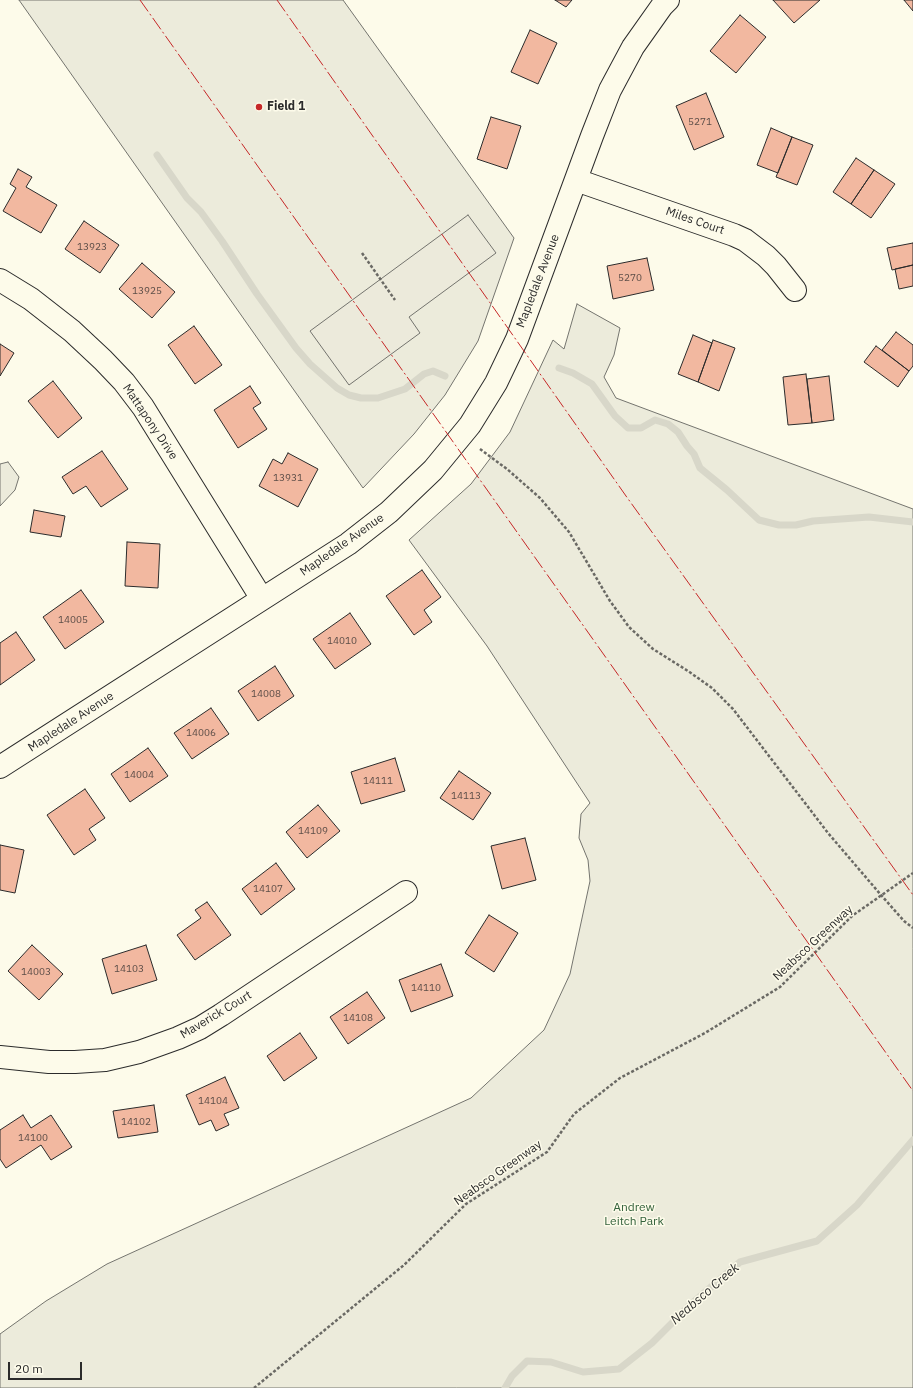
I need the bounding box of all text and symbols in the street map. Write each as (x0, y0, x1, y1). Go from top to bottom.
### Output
place label: Field 1 (267, 100, 305, 114)
marker: Field 1 (254, 102, 264, 112)
house number: 5271 (688, 116, 712, 128)
street label: Miles Court (664, 204, 726, 238)
street label: Mapledale Avenue (514, 232, 562, 330)
house number: 13923 (77, 241, 107, 253)
house number: 5270 (618, 272, 642, 284)
house number: 13925 (132, 285, 162, 297)
street label: Mattapony Drive (119, 382, 181, 462)
house number: 13931 (273, 472, 303, 484)
street label: Mapledale Avenue (297, 511, 387, 579)
house number: 14005 (58, 614, 88, 626)
house number: 14010 (327, 635, 357, 647)
house number: 14008 (251, 688, 281, 700)
street label: Mapledale Avenue (26, 689, 116, 755)
house number: 14006 (186, 727, 216, 739)
house number: 14004 (124, 769, 154, 781)
house number: 14111 (363, 775, 393, 787)
house number: 14113 (451, 790, 481, 802)
house number: 14109 (298, 825, 328, 837)
house number: 14107 (253, 883, 283, 895)
street label: Neabsco Greenway (770, 902, 856, 984)
house number: 14103 (114, 963, 144, 975)
house number: 14003 (21, 966, 51, 978)
house number: 14110 (411, 982, 441, 994)
street label: Maverick Court (178, 988, 254, 1042)
house number: 14108 (343, 1012, 373, 1024)
house number: 14104 (198, 1095, 228, 1107)
house number: 14102 (121, 1116, 151, 1128)
house number: 14100 (18, 1132, 48, 1144)
street label: Neabsco Greenway (451, 1137, 545, 1209)
park label: Andrew Leitch Park (604, 1201, 664, 1229)
water label: Neabsco Creek (668, 1260, 742, 1328)
scale bar (10, 1354, 84, 1380)
text: 20 m (15, 1361, 43, 1376)

